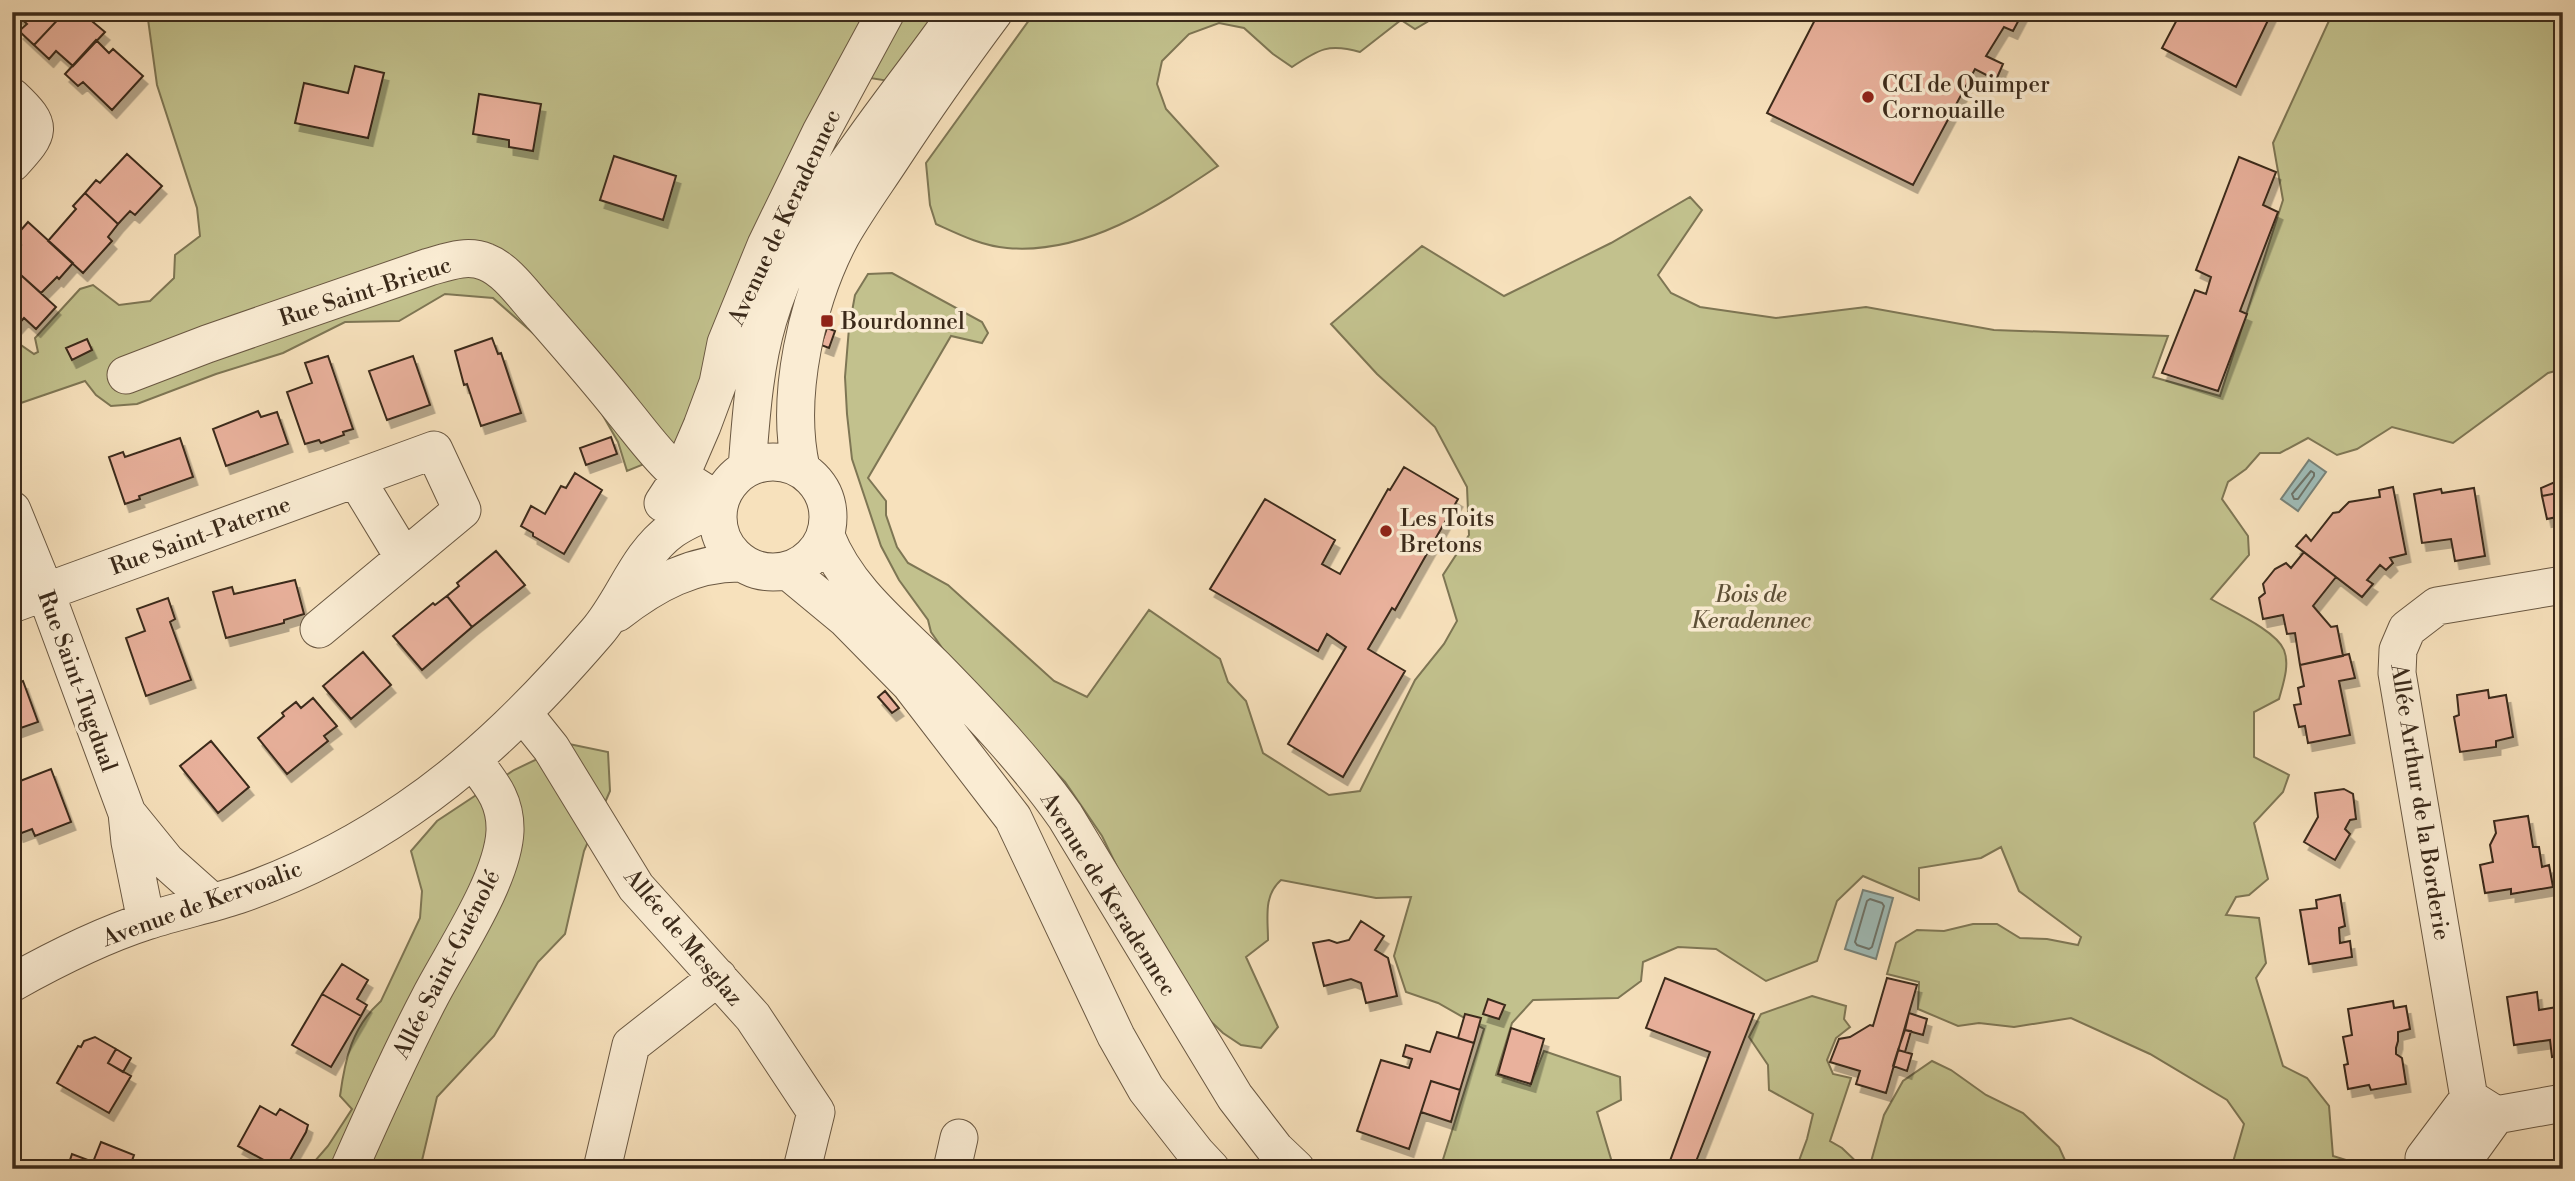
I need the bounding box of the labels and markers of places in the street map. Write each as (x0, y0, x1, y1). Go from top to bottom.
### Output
place label: CCI de Quimper Cornouaille (1882, 71, 2050, 125)
marker: CCI de Quimper Cornouaille (1860, 89, 1876, 105)
place label: Bourdonnel (840, 308, 965, 336)
marker: Bourdonnel (819, 313, 835, 329)
place label: Les Toits Bretons (1399, 505, 1494, 559)
marker: Les Toits Bretons (1378, 523, 1394, 539)

